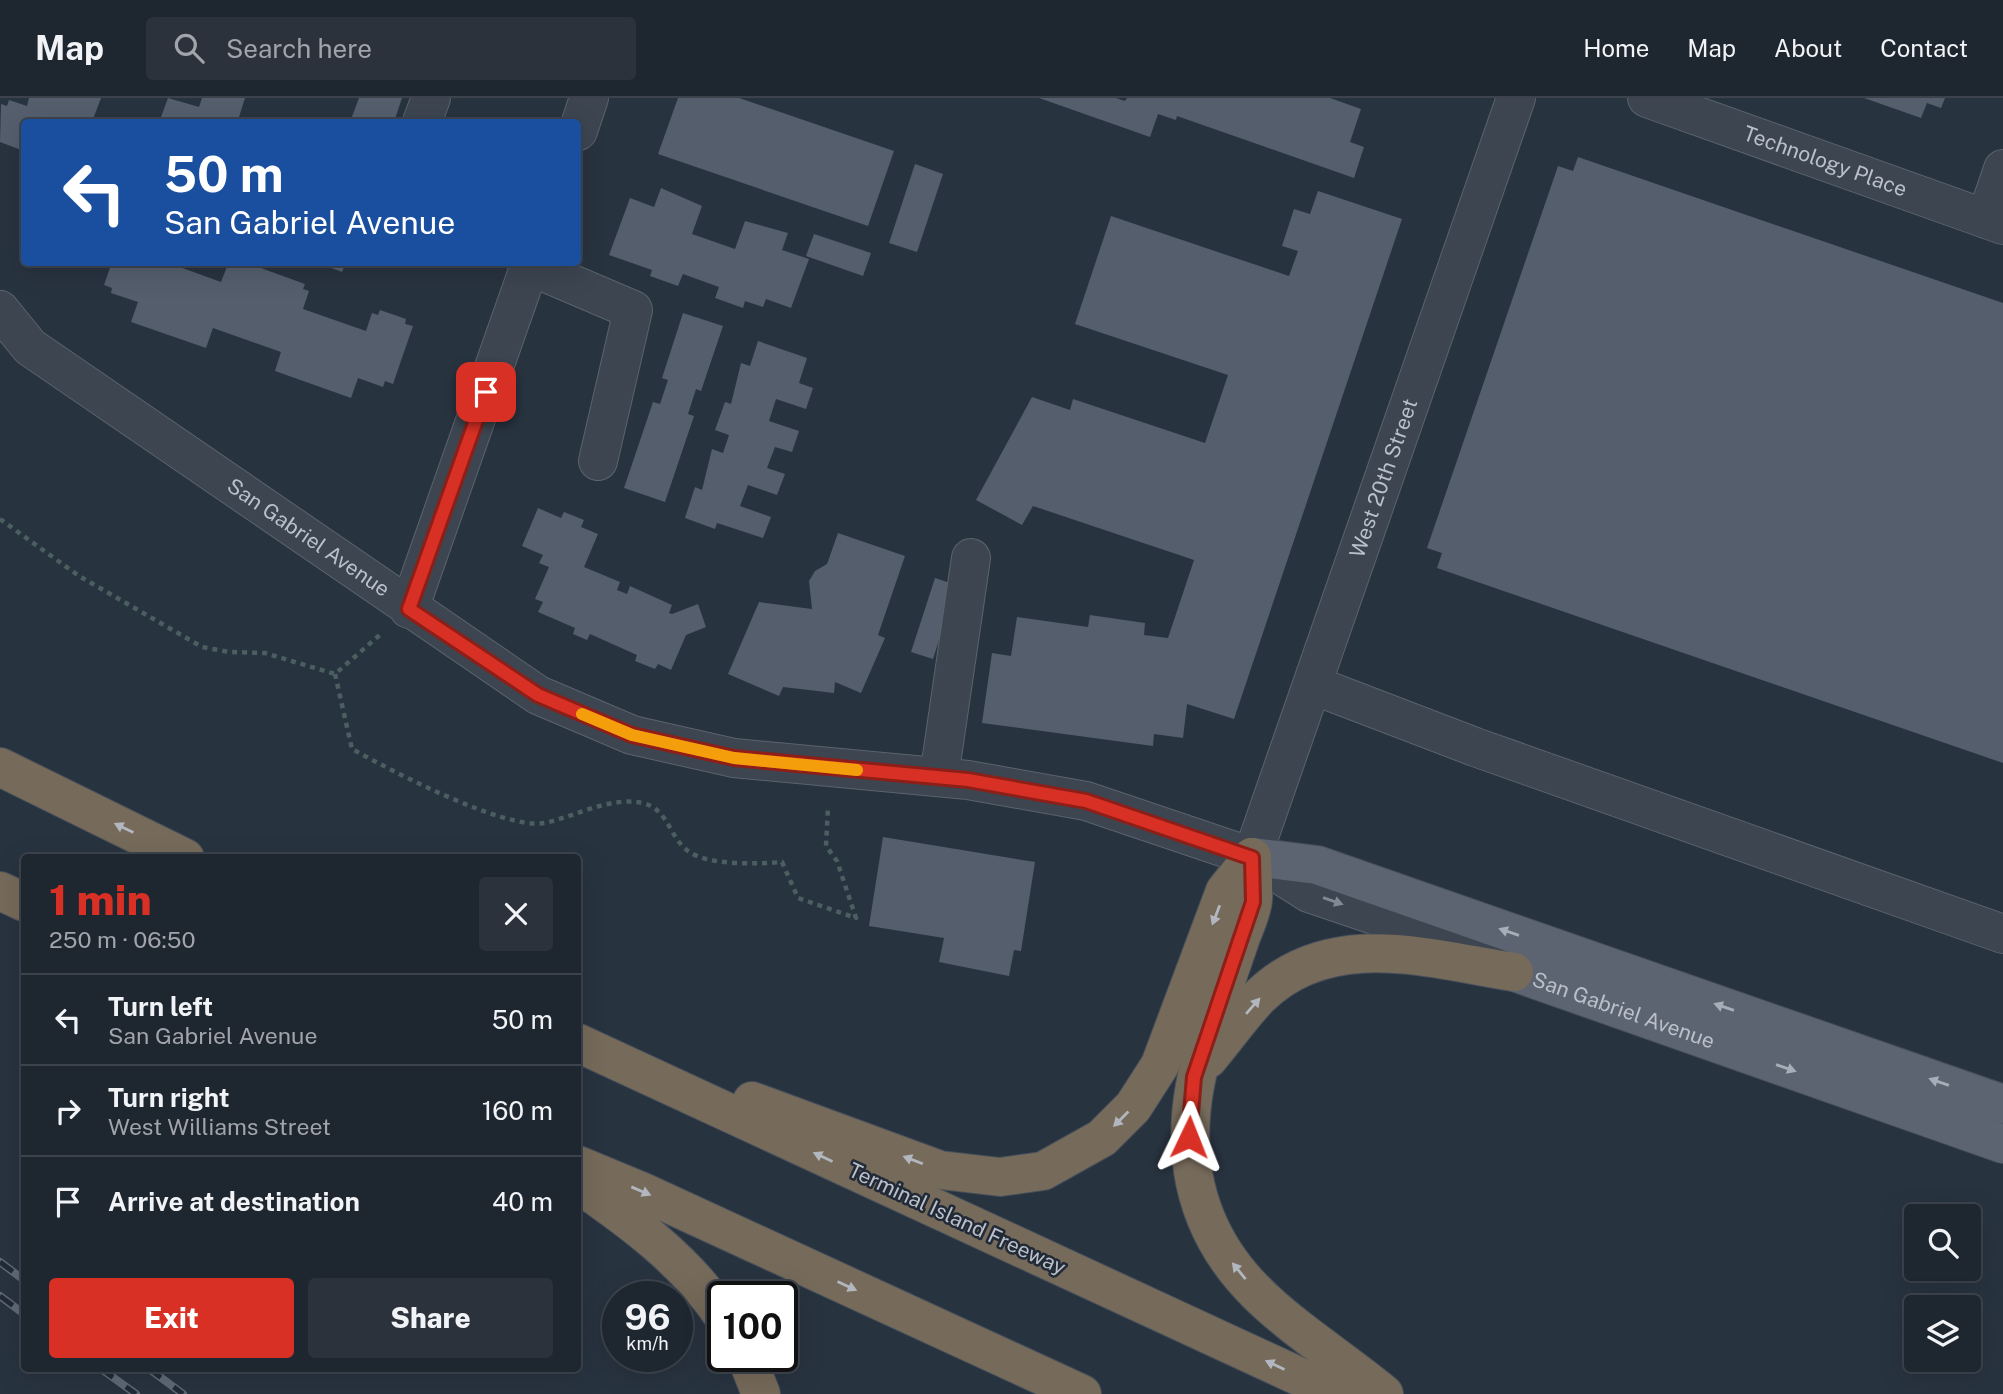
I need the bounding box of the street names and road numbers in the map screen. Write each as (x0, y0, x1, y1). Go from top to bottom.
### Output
street label: Technology Place (1740, 120, 1910, 202)
street label: West 20th Street (1344, 395, 1422, 561)
street label: San Gabriel Avenue (223, 473, 395, 602)
street label: San Gabriel Avenue (1529, 966, 1718, 1054)
street label: Terminal Island Freeway (845, 1157, 1070, 1280)

